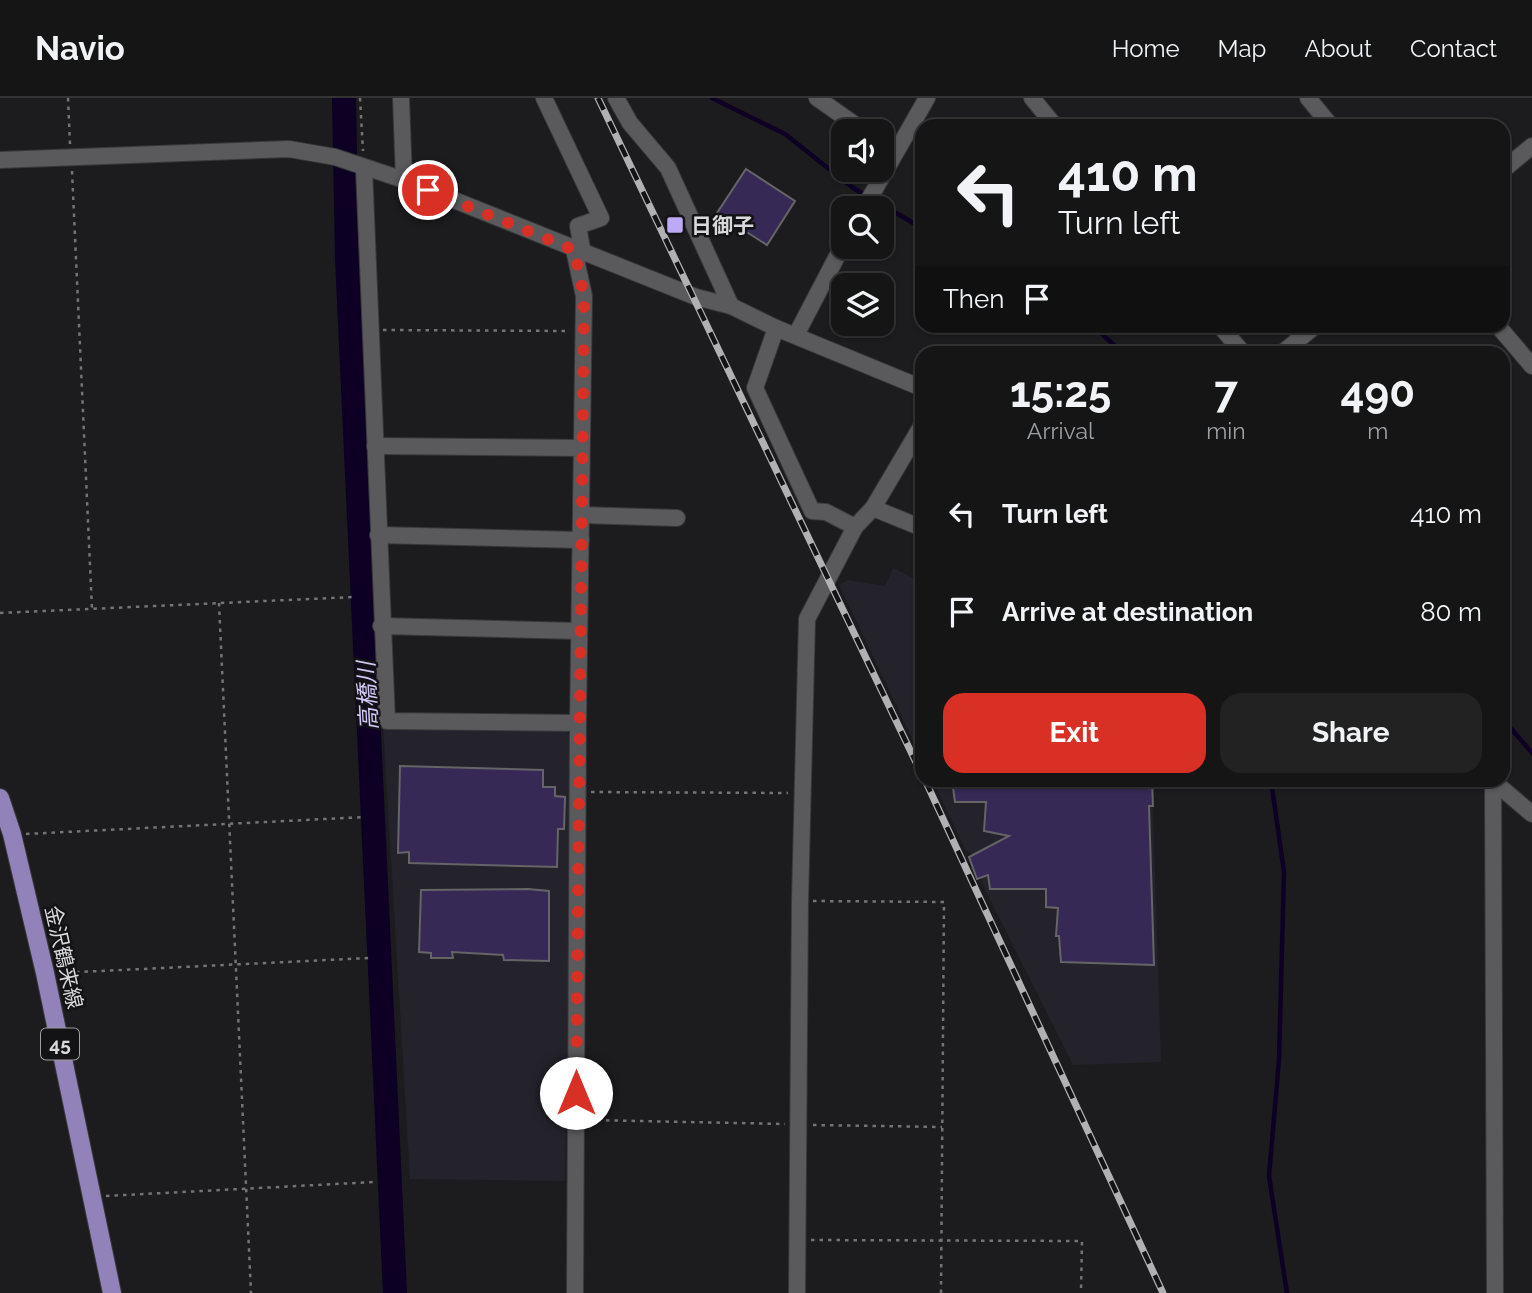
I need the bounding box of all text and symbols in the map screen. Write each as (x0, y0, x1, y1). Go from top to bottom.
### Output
text: Navio (35, 29, 125, 68)
text: Home (1112, 34, 1180, 63)
text: Map (1218, 34, 1266, 63)
text: About (1304, 34, 1372, 63)
text: Contact (1410, 34, 1497, 63)
map controls (831, 119, 894, 336)
button: sound (831, 119, 894, 182)
text: 410 m (1058, 145, 1198, 202)
icon: left (943, 147, 1034, 238)
pin (398, 160, 458, 220)
icon: arrive (409, 171, 447, 209)
button: search (831, 196, 894, 259)
text: Turn left (1058, 204, 1180, 241)
place label: 日御子 (691, 213, 754, 238)
marker: 日御子 (665, 215, 685, 235)
button: layers (831, 273, 894, 336)
icon: arrive (1018, 280, 1056, 318)
text: Then (943, 284, 1004, 314)
text: 15:25 (1010, 368, 1111, 417)
text: 7 (1214, 368, 1238, 417)
text: 490 (1341, 368, 1415, 417)
text: Arrival (1027, 417, 1094, 444)
text: min (1206, 417, 1246, 444)
text: m (1367, 417, 1388, 444)
icon: left (943, 495, 981, 533)
text: Turn left (1002, 499, 1108, 529)
text: 410 m (1410, 499, 1482, 529)
icon: arrive (943, 593, 981, 631)
text: Arrive at destination (1002, 597, 1253, 627)
text: 80 m (1420, 597, 1482, 627)
water label: 高橋川 (352, 658, 382, 731)
button: Exit (943, 693, 1206, 773)
button: Share (1220, 693, 1482, 773)
street label: 金沢鶴来線 (40, 903, 88, 1011)
road number: 45 (41, 1028, 79, 1060)
position arrow (539, 1056, 613, 1130)

